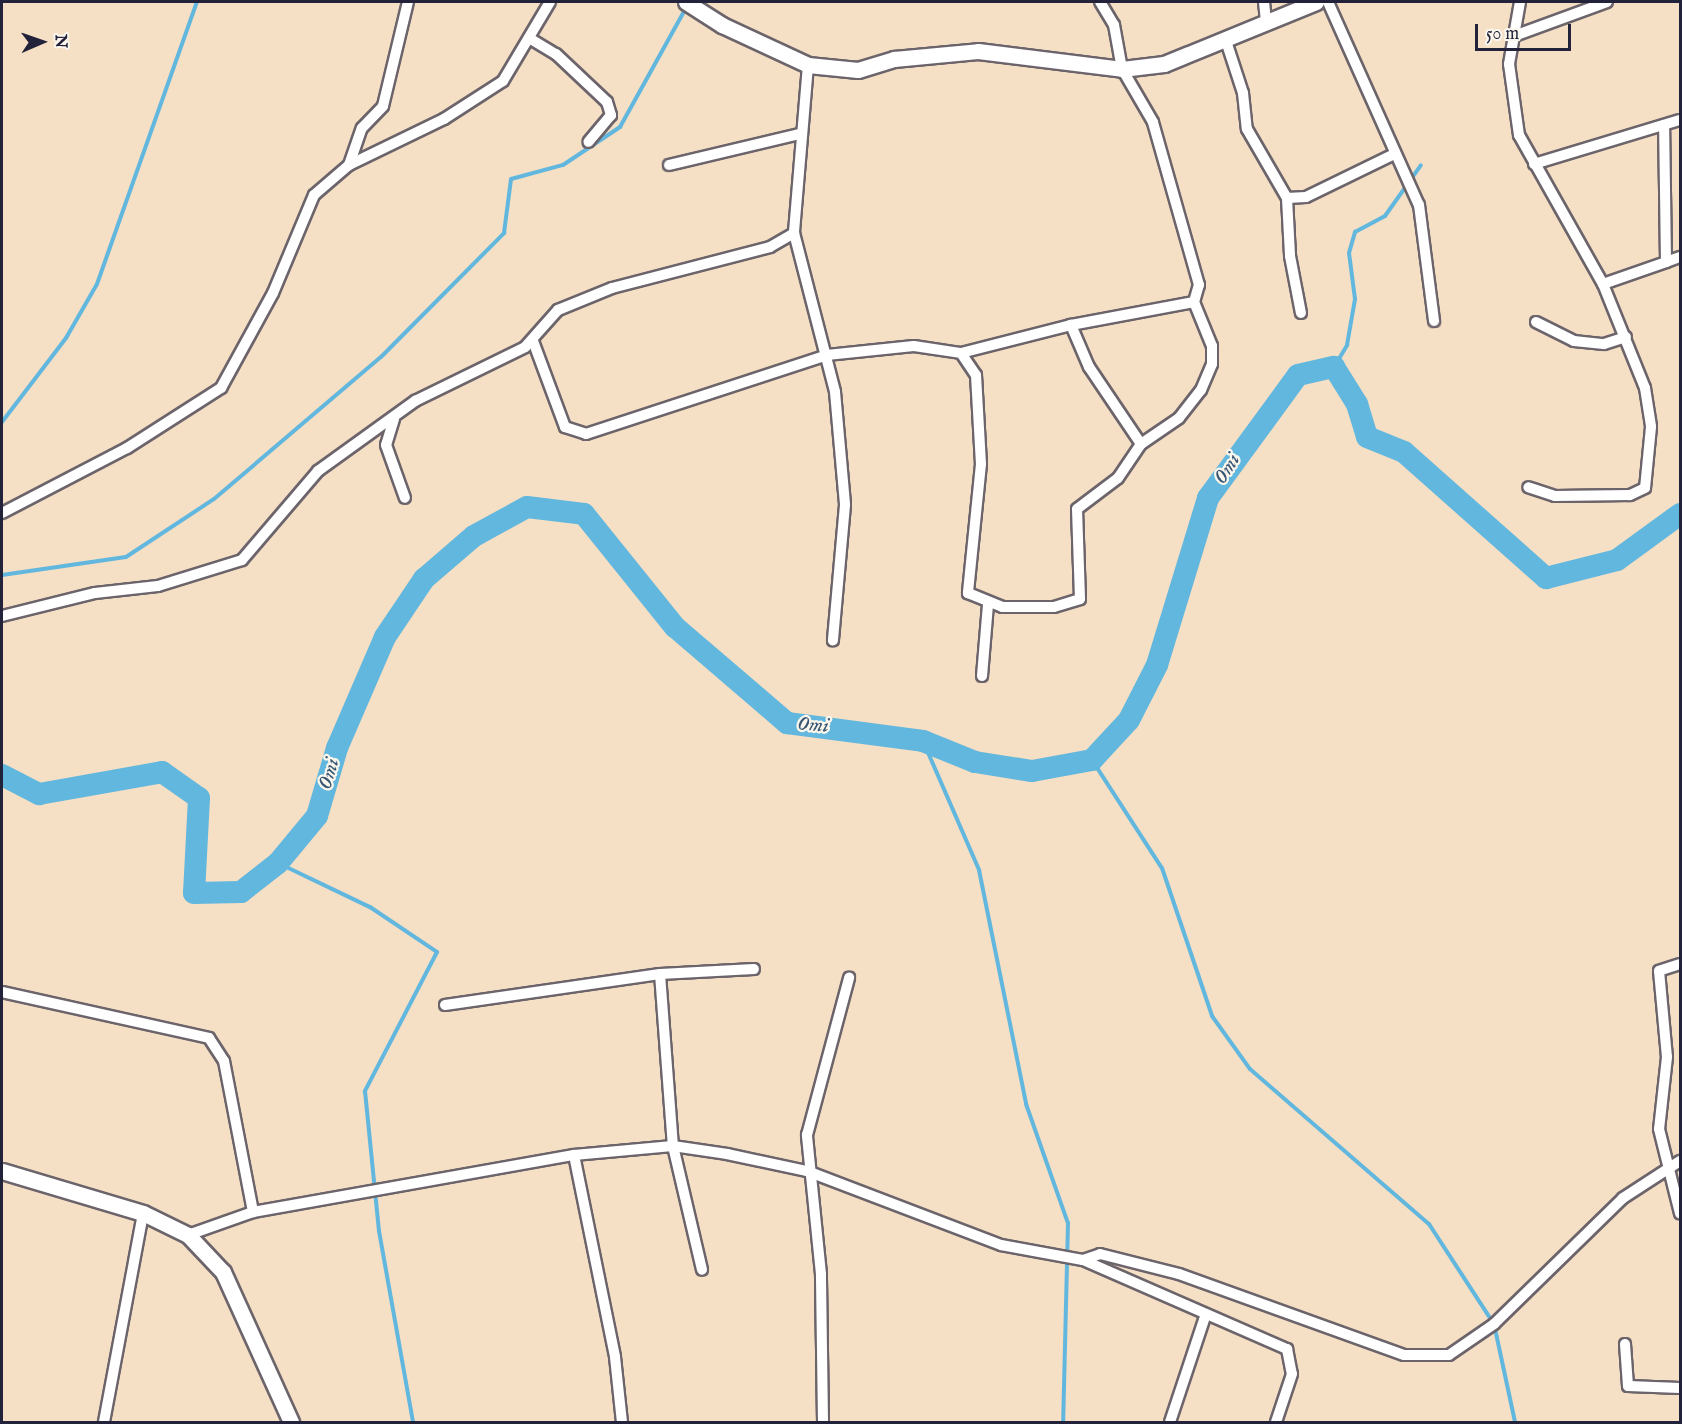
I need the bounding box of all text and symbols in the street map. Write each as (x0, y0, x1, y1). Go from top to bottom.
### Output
north arrow (12, 12, 72, 72)
scale bar (1478, 12, 1574, 50)
text: 50 m (1486, 23, 1519, 46)
text: N (50, 34, 70, 49)
water label: Omi (1209, 449, 1245, 489)
water label: Omi (797, 712, 829, 738)
water label: Omi (313, 756, 345, 792)

